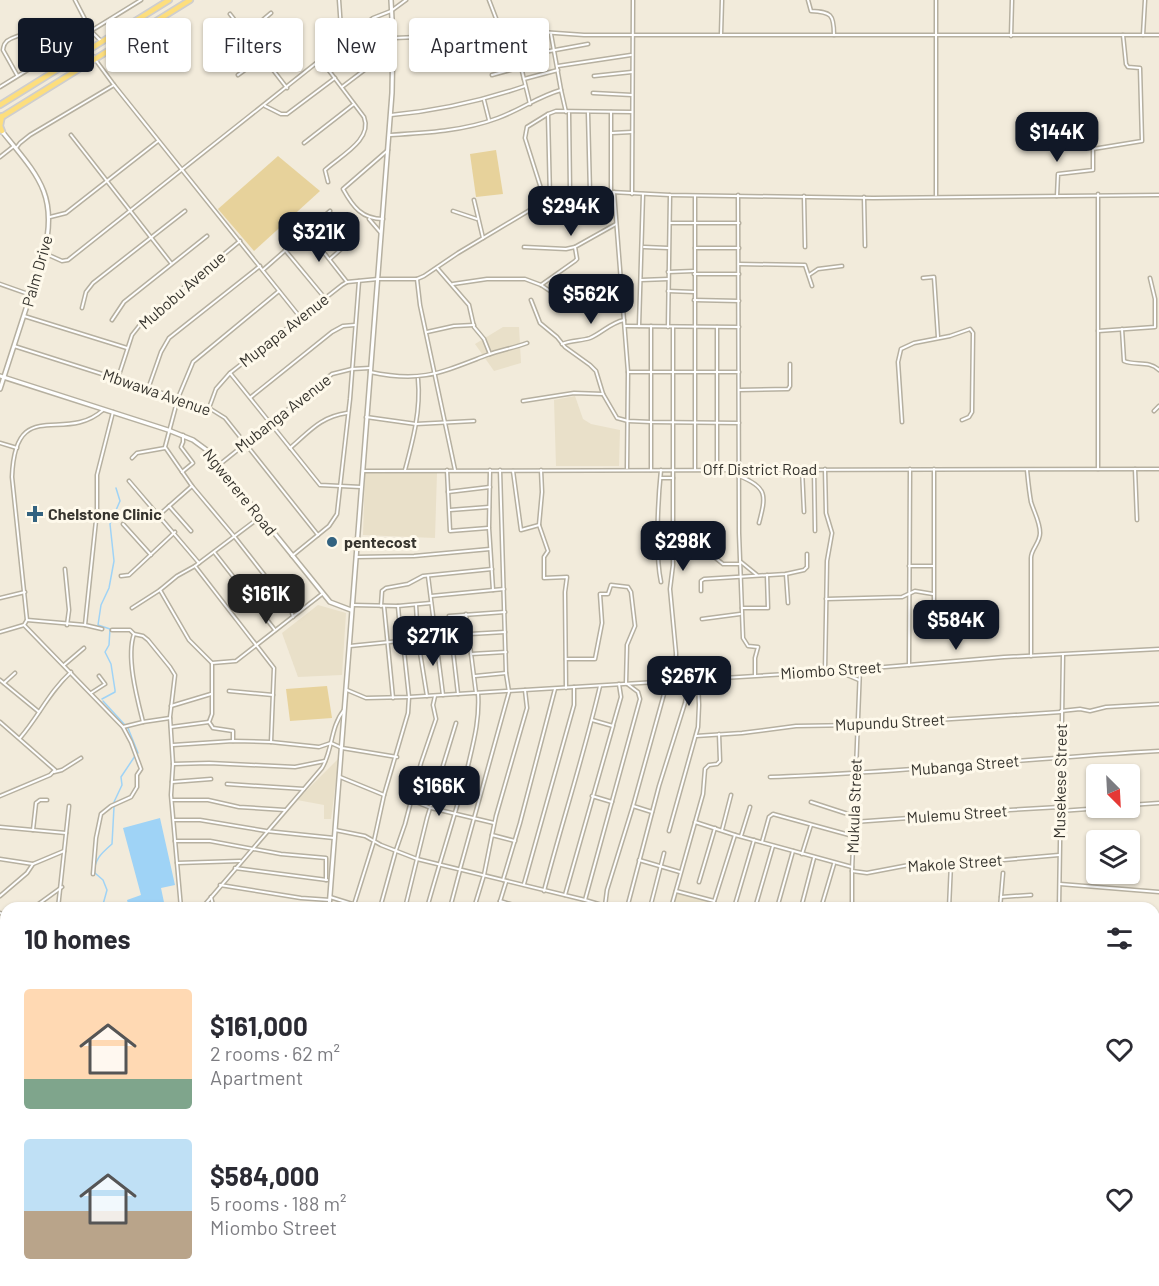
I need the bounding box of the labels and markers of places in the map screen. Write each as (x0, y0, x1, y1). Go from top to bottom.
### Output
pin: $144K (1015, 112, 1099, 163)
pin: $294K (529, 186, 613, 237)
pin: $321K (277, 212, 361, 263)
pin: $562K (549, 274, 633, 325)
place label: Chelstone Clinic (48, 504, 162, 523)
marker: Chelstone Clinic (26, 505, 44, 523)
pin: $298K (641, 521, 725, 572)
place label: pentecost (344, 532, 417, 551)
marker: pentecost (325, 535, 339, 549)
pin: $161K (224, 574, 308, 625)
pin: $584K (914, 600, 998, 651)
pin: $271K (391, 616, 475, 667)
pin: $267K (647, 656, 731, 707)
pin: $166K (397, 766, 481, 817)

